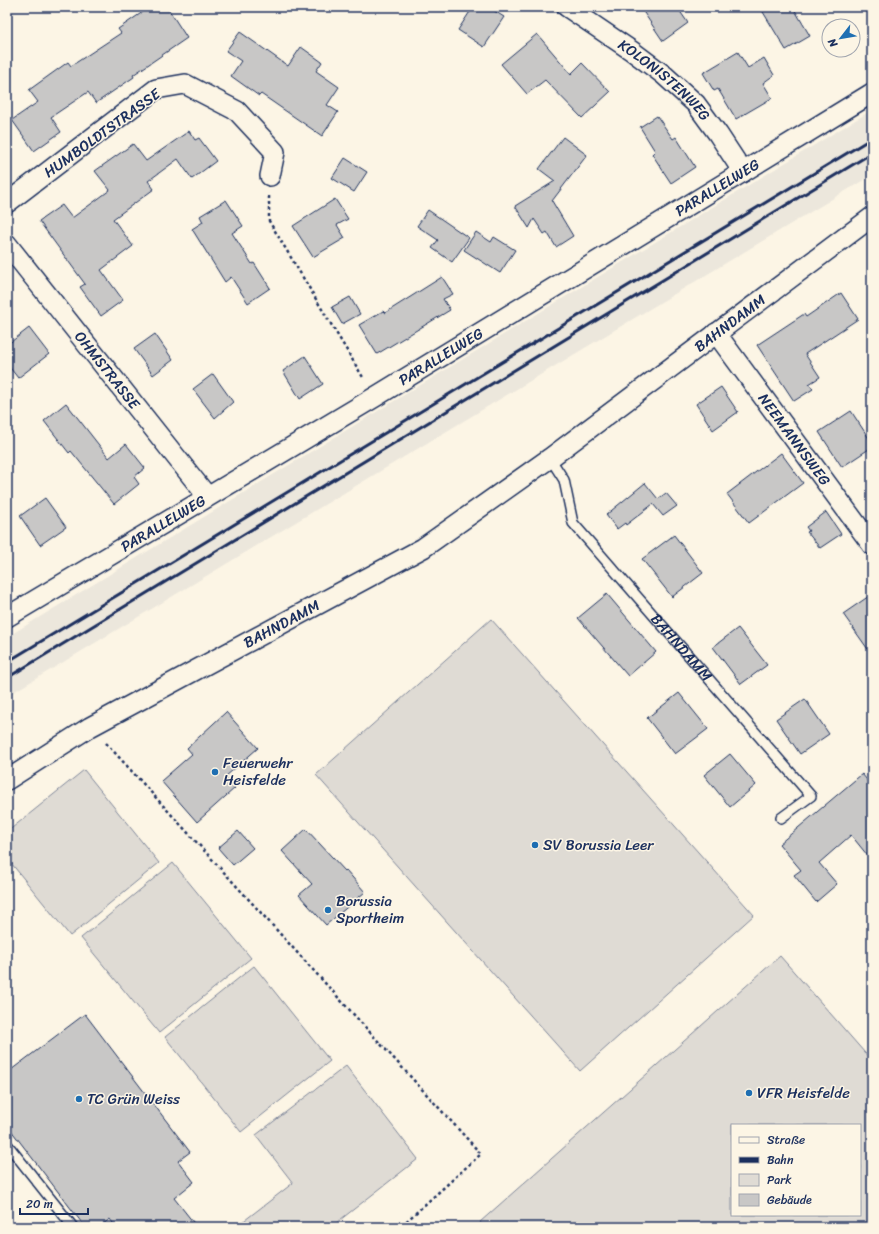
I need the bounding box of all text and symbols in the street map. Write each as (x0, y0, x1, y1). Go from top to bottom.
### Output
north arrow (821, 18, 861, 58)
street label: KOLONISTENWEG (613, 32, 717, 127)
text: N (823, 34, 843, 52)
street label: HUMBOLDTSTRASSE (38, 81, 167, 184)
street label: PARALLELWEG (670, 151, 765, 224)
street label: BAHNDAMM (688, 288, 771, 359)
street label: PARALLELWEG (393, 320, 489, 393)
street label: OHMSTRASSE (68, 325, 148, 416)
street label: NEEMANNSWEG (751, 387, 838, 492)
street label: PARALLELWEG (116, 488, 211, 559)
street label: BAHNDAMM (238, 593, 325, 655)
street label: BAHNDAMM (644, 607, 719, 688)
place label: Feuerwehr Heisfelde (223, 750, 293, 793)
marker: Feuerwehr Heisfelde (210, 767, 220, 777)
place label: SV Borussia Leer (543, 832, 654, 858)
marker: SV Borussia Leer (530, 840, 540, 850)
place label: Borussia Sportheim (336, 888, 404, 931)
marker: Borussia Sportheim (323, 905, 333, 915)
place label: VFR Heisfelde (757, 1080, 850, 1106)
place label: TC Grün Weiss (87, 1086, 180, 1112)
marker: VFR Heisfelde (744, 1088, 754, 1098)
marker: TC Grün Weiss (74, 1094, 84, 1104)
legend (731, 1124, 861, 1216)
text: Straße (767, 1129, 805, 1151)
text: Bahn (767, 1149, 794, 1171)
text: Park (767, 1169, 792, 1191)
text: Gebäude (767, 1189, 812, 1211)
scale bar (20, 1190, 88, 1216)
text: 20 m (26, 1193, 53, 1215)

